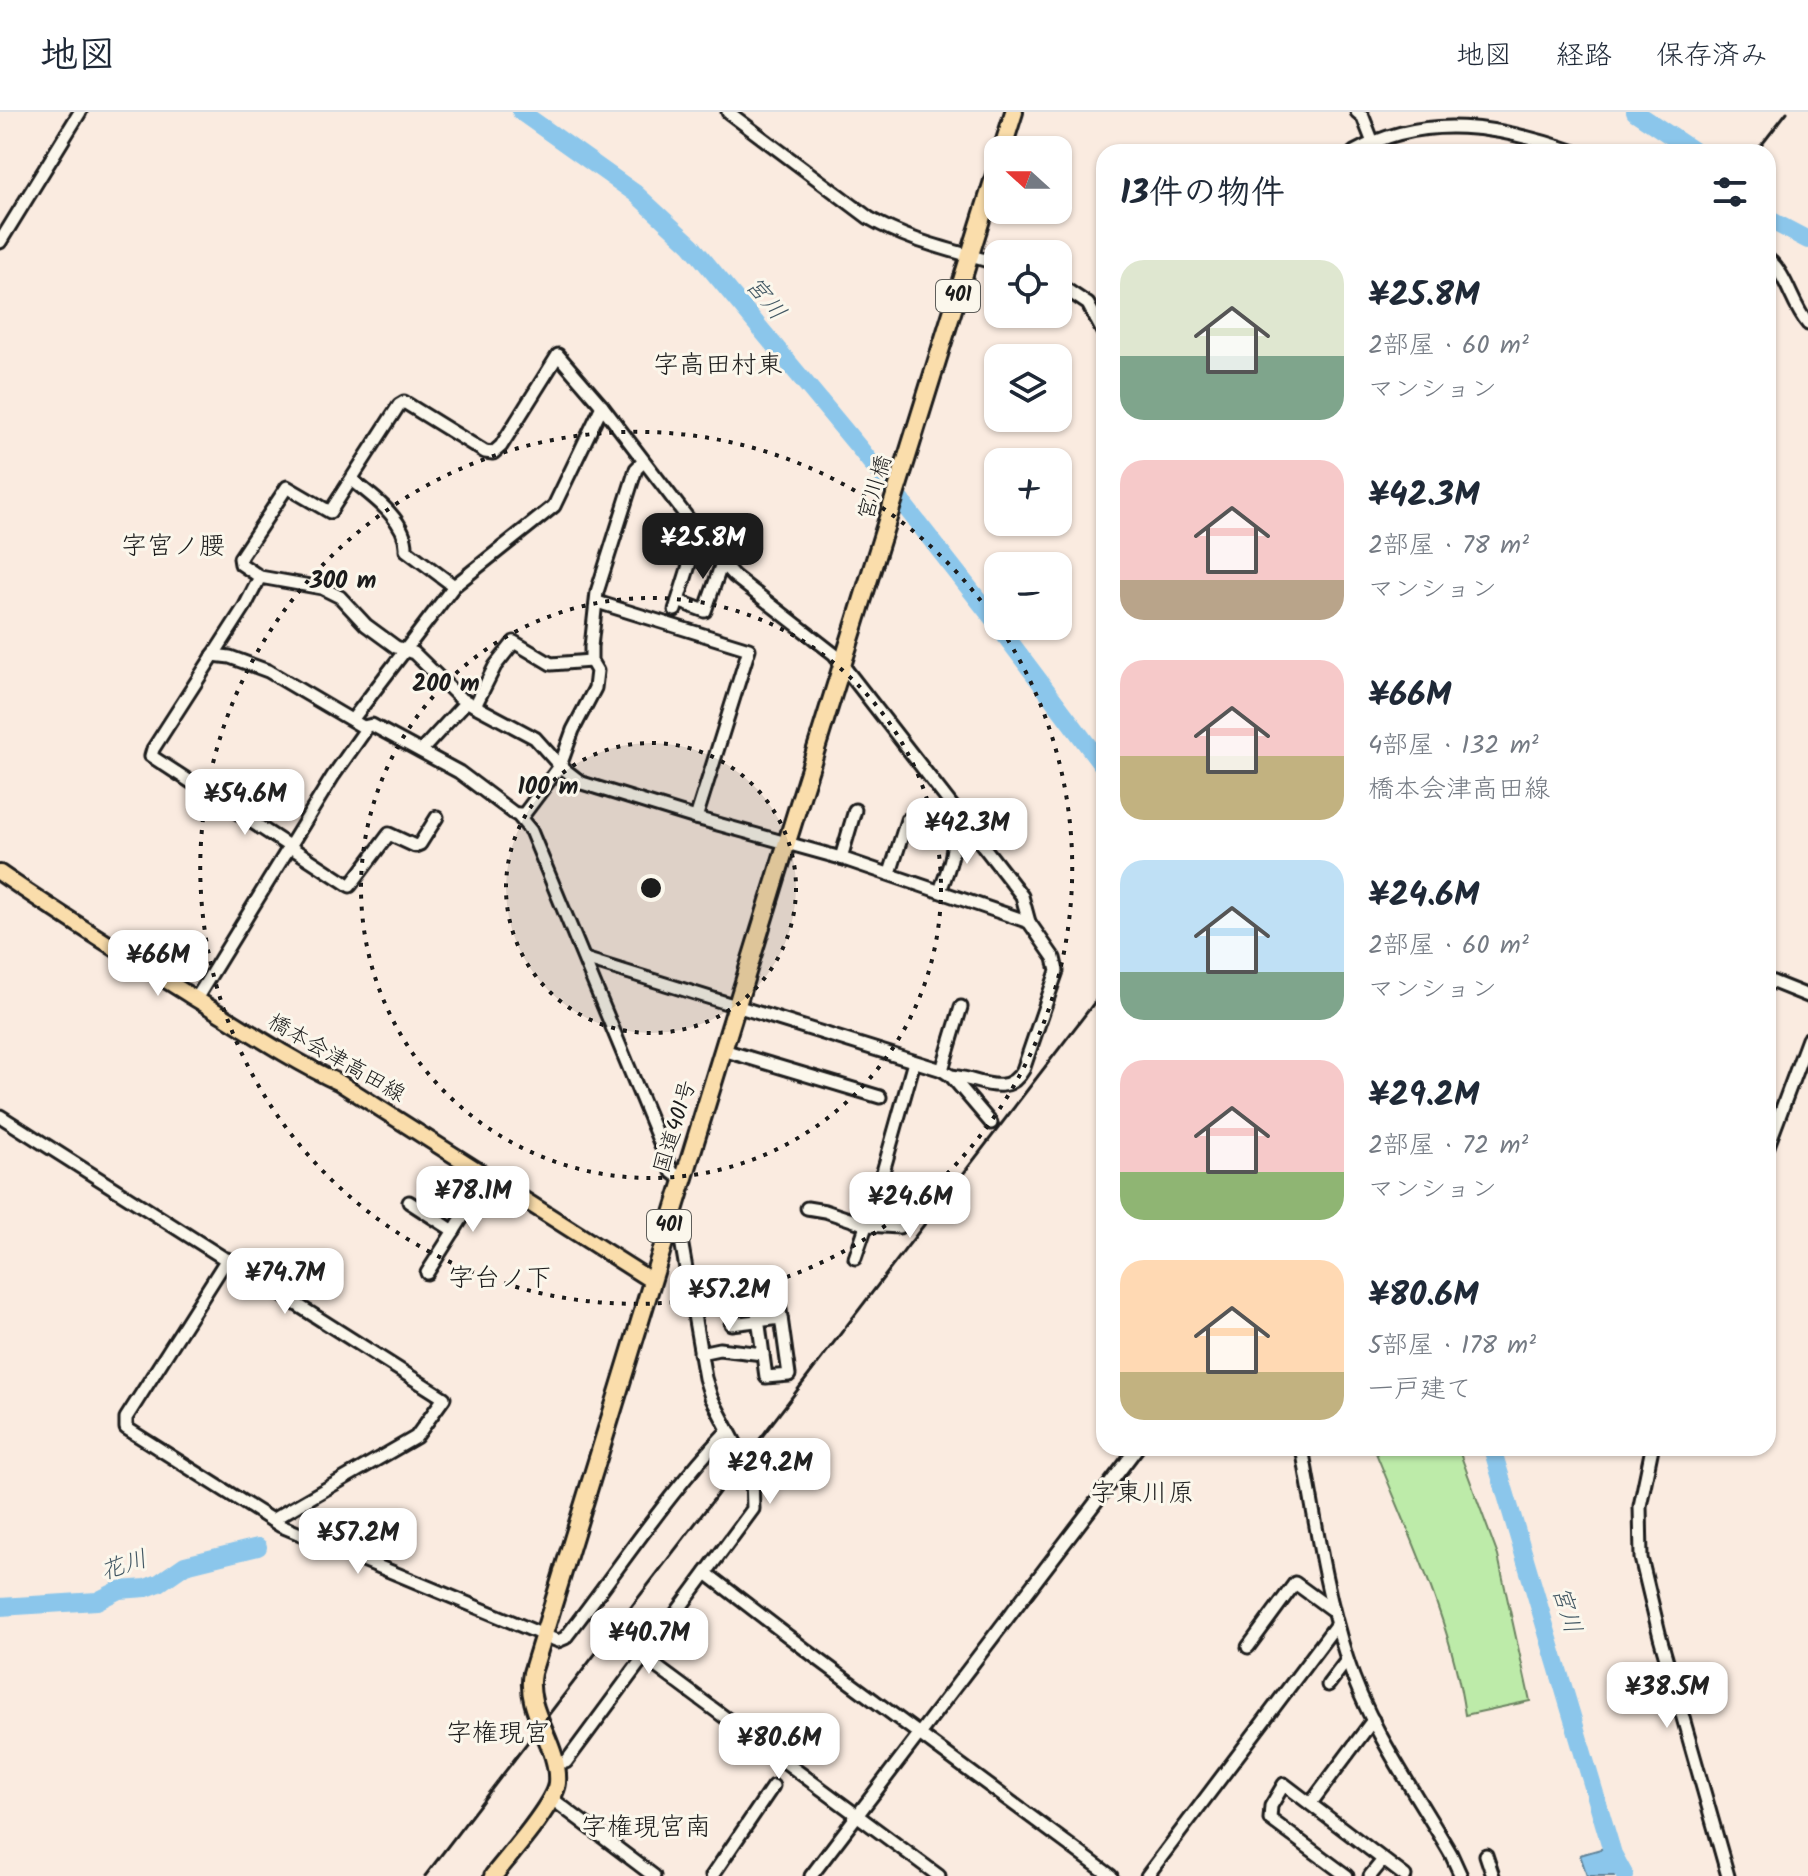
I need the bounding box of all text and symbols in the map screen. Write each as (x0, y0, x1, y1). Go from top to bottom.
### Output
text: 地図 (40, 27, 116, 87)
text: 地図 (1456, 34, 1512, 79)
text: 経路 (1556, 34, 1612, 79)
text: 保存済み (1656, 34, 1768, 79)
north arrow (984, 136, 1072, 224)
map controls (984, 136, 1072, 640)
text: 13件の物件 (1120, 167, 1285, 221)
icon: filters (1708, 170, 1752, 214)
button: locate (984, 240, 1072, 328)
water label: 宮川 (735, 268, 795, 330)
text: ¥25.8M (1368, 269, 1480, 323)
road number: 401 (936, 280, 980, 312)
icon: home (1184, 292, 1280, 388)
text: 2部屋 · 60 m² (1368, 325, 1529, 367)
button: layers (984, 344, 1072, 432)
district label: 字高田村東 (653, 345, 783, 387)
text: マンション (1368, 369, 1497, 411)
button: + (984, 448, 1072, 536)
street label: 宮川橋 (850, 451, 902, 525)
text: ¥42.3M (1368, 469, 1480, 523)
icon: home (1184, 492, 1280, 588)
pin: ¥25.8M (638, 513, 768, 581)
text: ¥25.8M (660, 518, 746, 560)
text: 2部屋 · 78 m² (1368, 525, 1529, 567)
district label: 字宮ノ腰 (121, 526, 225, 568)
button: − (984, 552, 1072, 640)
text: 300 m (309, 562, 376, 601)
text: マンション (1368, 569, 1497, 611)
text: 200 m (412, 665, 480, 704)
text: ¥66M (1368, 669, 1451, 723)
icon: home (1184, 692, 1280, 788)
text: 4部屋 · 132 m² (1368, 725, 1539, 767)
text: 100 m (518, 768, 578, 807)
pin: ¥54.6M (180, 769, 310, 837)
text: 橋本会津高田線 (1368, 769, 1550, 811)
text: ¥54.6M (203, 774, 287, 816)
pin: ¥42.3M (902, 798, 1032, 866)
text: ¥42.3M (924, 803, 1010, 845)
text: ¥24.6M (1368, 869, 1479, 923)
centre of rings (637, 874, 665, 902)
icon: home (1184, 892, 1280, 988)
text: 2部屋 · 60 m² (1368, 925, 1529, 967)
pin: ¥66M (111, 930, 205, 998)
text: ¥66M (126, 935, 190, 977)
text: マンション (1368, 969, 1497, 1011)
street label: 橋本会津高田線 (261, 1005, 411, 1113)
text: ¥29.2M (1368, 1069, 1480, 1123)
street label: 国道401号 (645, 1076, 707, 1178)
icon: home (1184, 1092, 1280, 1188)
text: 2部屋 · 72 m² (1368, 1125, 1528, 1167)
pin: ¥78.1M (408, 1166, 538, 1234)
text: マンション (1368, 1169, 1497, 1211)
text: ¥78.1M (434, 1171, 512, 1213)
pin: ¥24.6M (845, 1172, 975, 1240)
text: ¥24.6M (867, 1177, 953, 1219)
road number: 401 (647, 1210, 691, 1242)
pin: ¥74.7M (220, 1248, 350, 1316)
text: ¥74.7M (245, 1253, 325, 1295)
district label: 字台ノ下 (448, 1258, 552, 1300)
pin: ¥57.2M (664, 1265, 794, 1333)
text: ¥80.6M (1368, 1269, 1479, 1323)
text: ¥57.2M (688, 1270, 770, 1312)
icon: home (1184, 1292, 1280, 1388)
text: 5部屋 · 178 m² (1368, 1325, 1536, 1367)
text: 一戸建て (1368, 1369, 1472, 1411)
pin: ¥29.2M (705, 1438, 835, 1506)
text: ¥29.2M (727, 1443, 813, 1485)
district label: 字東川原 (1090, 1473, 1194, 1515)
pin: ¥57.2M (293, 1508, 423, 1576)
text: ¥57.2M (317, 1513, 399, 1555)
water label: 花川 (95, 1540, 153, 1592)
water label: 宮川 (1540, 1581, 1592, 1639)
pin: ¥40.7M (584, 1608, 714, 1676)
text: ¥40.7M (608, 1613, 690, 1655)
pin: ¥38.5M (1602, 1662, 1732, 1730)
text: ¥38.5M (1625, 1667, 1709, 1709)
district label: 字権現宮 (446, 1713, 550, 1755)
pin: ¥80.6M (714, 1713, 844, 1781)
text: ¥80.6M (737, 1718, 821, 1760)
district label: 字権現宮南 (581, 1807, 711, 1849)

